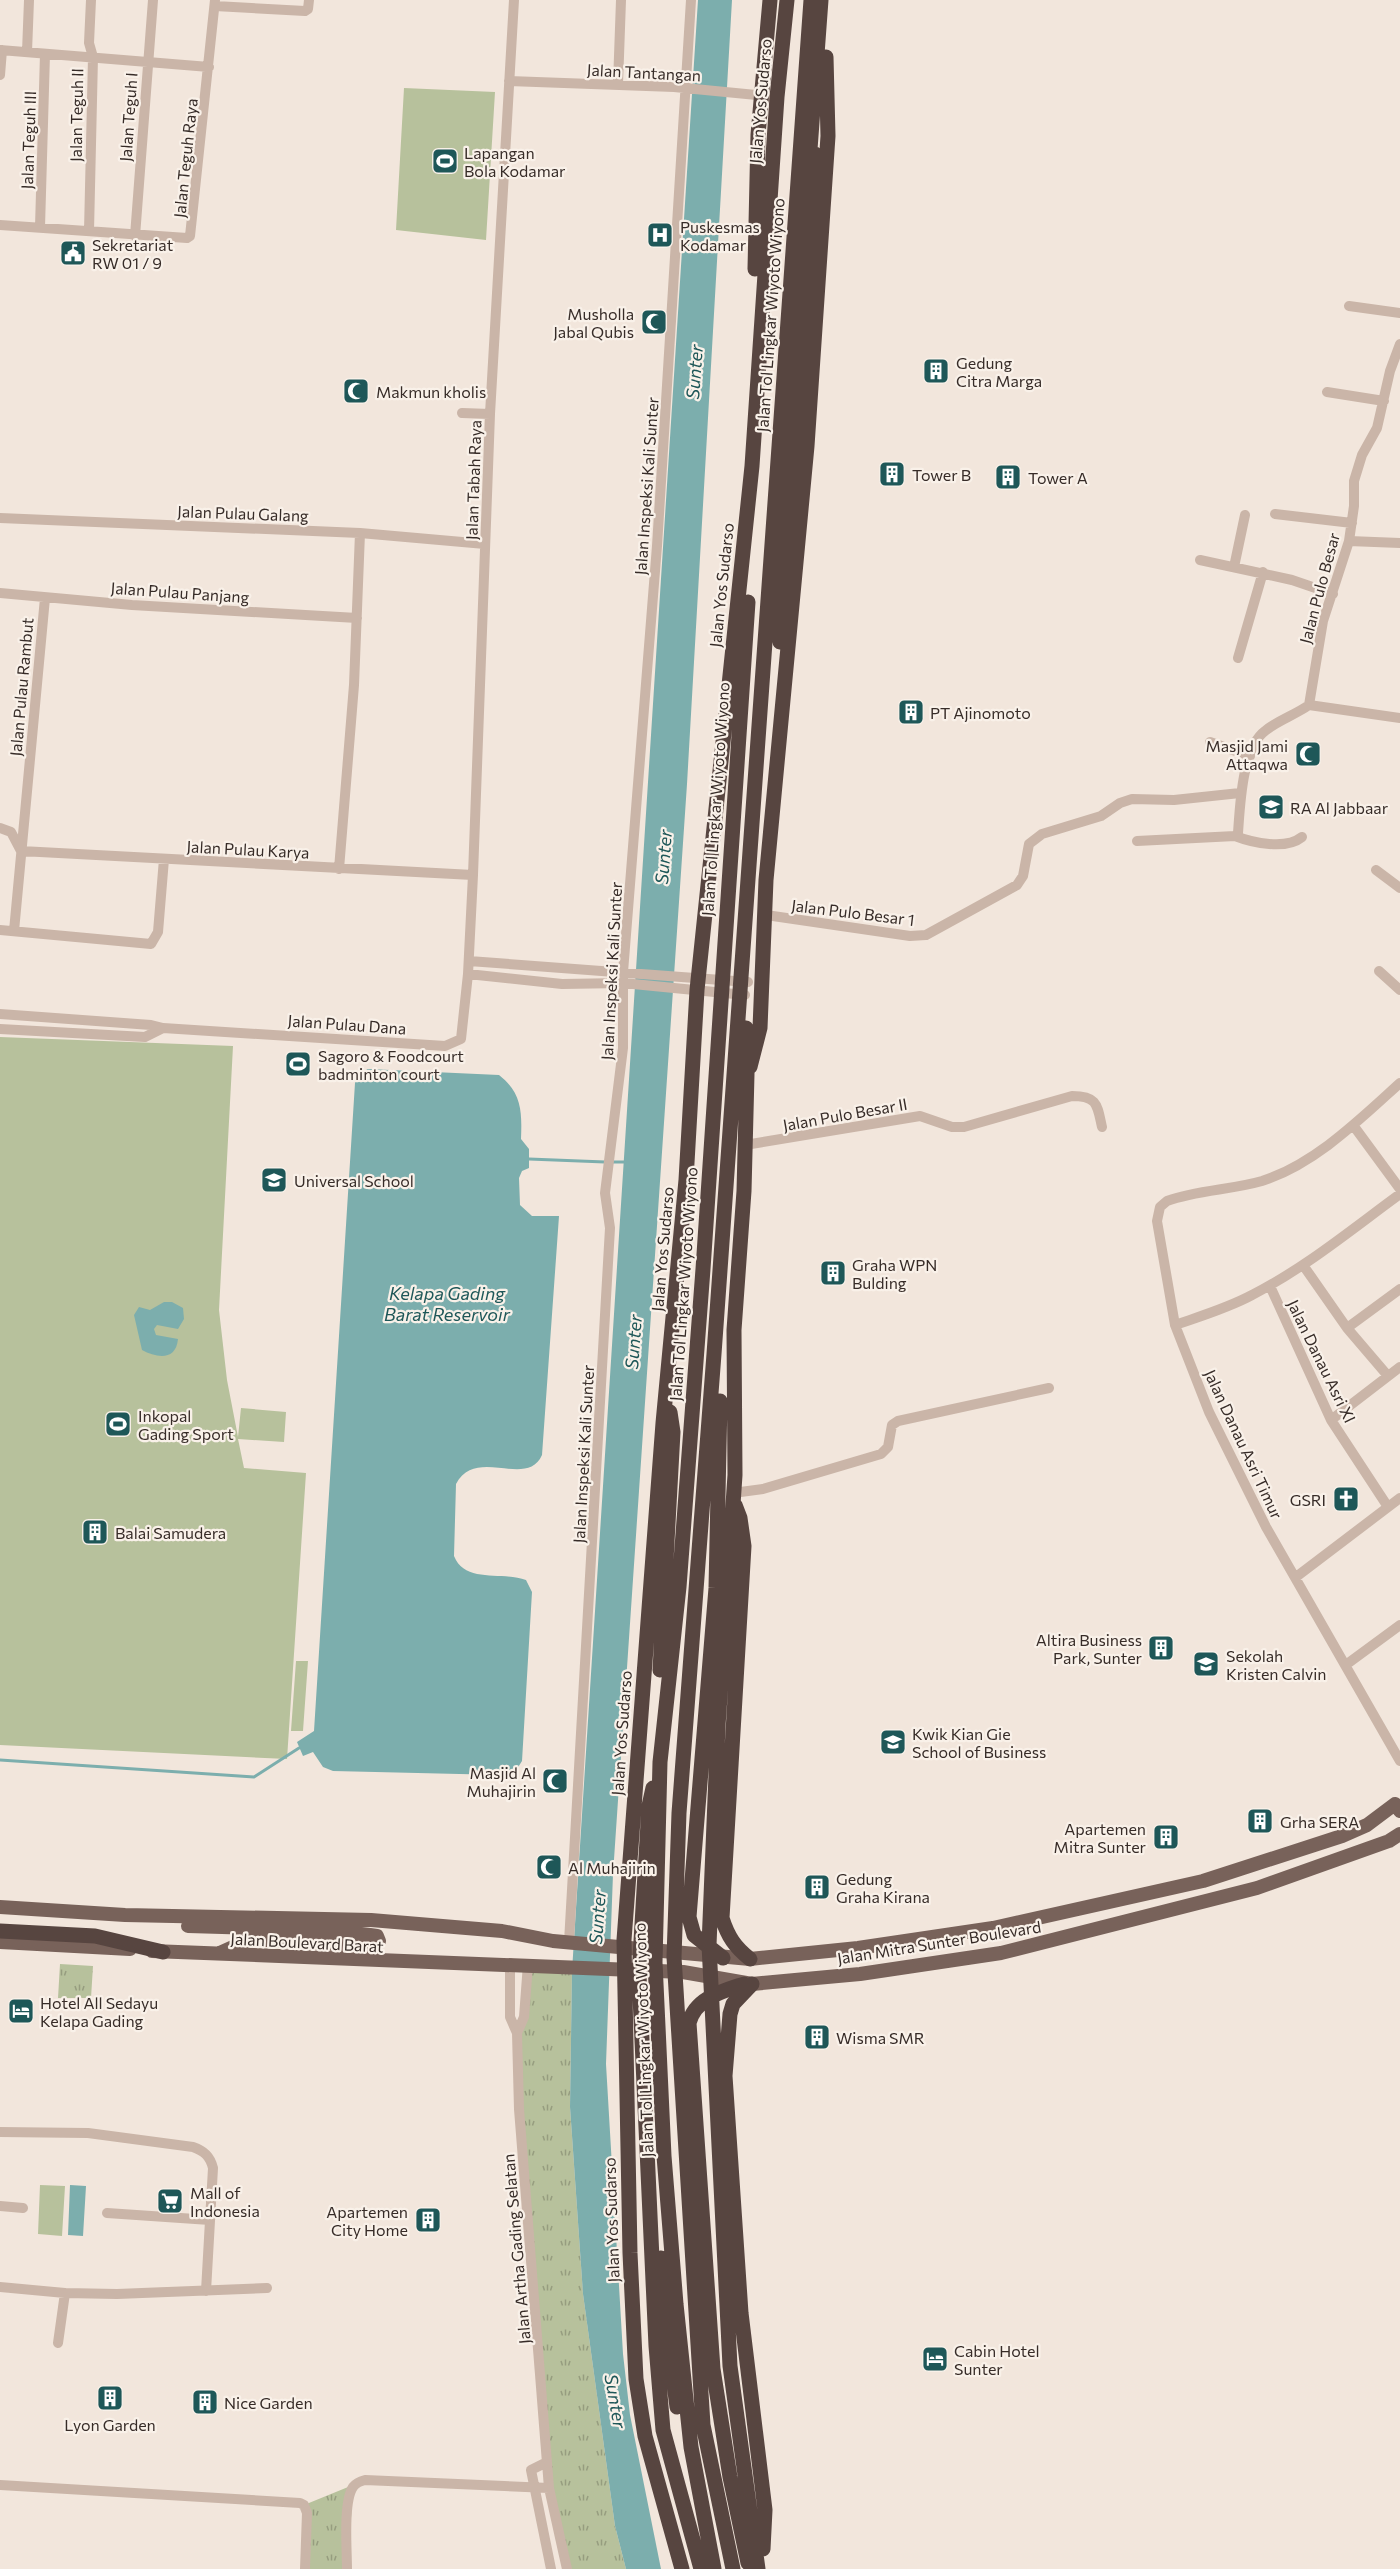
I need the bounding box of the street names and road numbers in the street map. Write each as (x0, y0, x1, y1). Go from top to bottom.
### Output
street label: Jalan Yos Sudarso (745, 38, 775, 164)
street label: Jalan Tantangan (586, 60, 702, 84)
street label: Jalan Teguh II (66, 68, 86, 162)
street label: Jalan Teguh I (115, 72, 141, 162)
street label: Jalan Teguh III (17, 90, 39, 190)
street label: Jalan Teguh Raya (169, 97, 201, 219)
street label: Jalan Tol Lingkar Wiyoto Wiyono (752, 197, 788, 433)
street label: Jalan Inspeksi Kali Sunter (630, 396, 662, 576)
street label: Jalan Tabah Raya (461, 420, 485, 540)
street label: Jalan Pulau Galang (177, 501, 309, 525)
street label: Jalan Yos Sudarso (705, 522, 737, 648)
street label: Jalan Pulo Besar (1295, 530, 1343, 646)
street label: Jalan Pulau Panjang (110, 578, 250, 606)
street label: Jalan Pulau Rambut (5, 616, 37, 757)
street label: Jalan Tol Lingkar Wiyoto Wiyono (697, 681, 733, 917)
street label: Jalan Pulau Karya (186, 836, 310, 862)
street label: Jalan Inspeksi Kali Sunter (597, 881, 625, 1061)
street label: Jalan Pulo Besar 1 (790, 895, 916, 929)
street label: Jalan Pulau Dana (287, 1010, 407, 1038)
street label: Jalan Pulo Besar II (781, 1094, 909, 1134)
street label: Jalan Tol Lingkar Wiyoto Wiyono (665, 1166, 701, 1402)
street label: Jalan Yos Sudarso (647, 1186, 677, 1312)
street label: Jalan Danau Asri XI (1284, 1296, 1360, 1426)
street label: Jalan Inspeksi Kali Sunter (569, 1364, 597, 1544)
street label: Jalan Danau Asri Timur (1201, 1366, 1287, 1522)
street label: Jalan Yos Sudarso (607, 1670, 635, 1796)
street label: Jalan Mitra Sunter Boulevard (836, 1916, 1042, 1968)
street label: Jalan Tol Lingkar Wiyoto Wiyono (629, 1922, 657, 2158)
street label: Jalan Boulevard Barat (230, 1928, 385, 1956)
street label: Jalan Artha Gading Selatan (498, 2153, 534, 2345)
street label: Jalan Yos Sudarso (599, 2157, 623, 2283)

